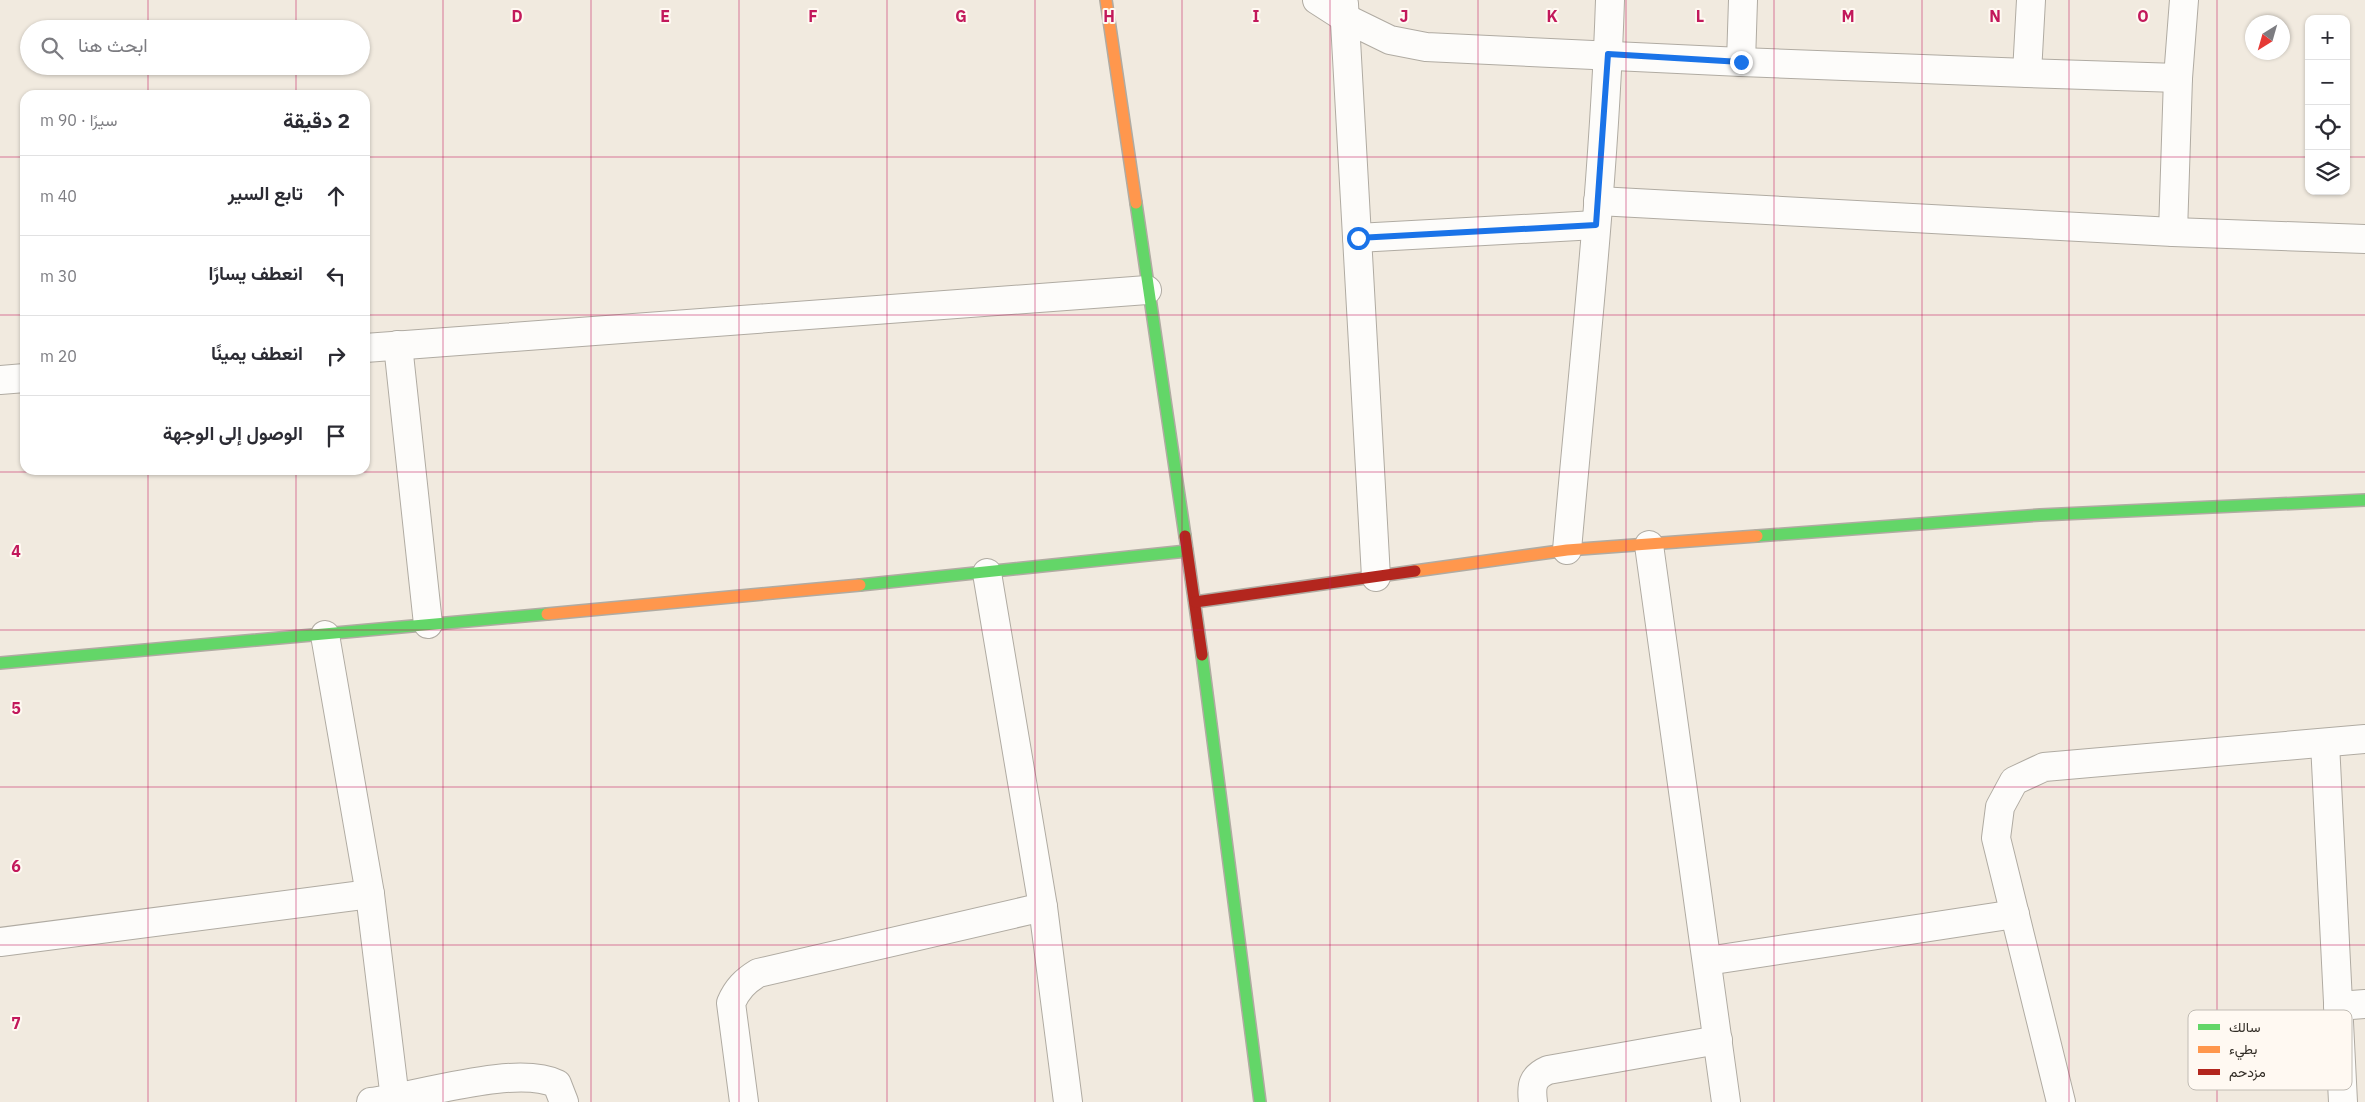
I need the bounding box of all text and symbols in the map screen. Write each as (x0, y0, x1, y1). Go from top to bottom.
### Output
text: D (511, 6, 523, 26)
text: E (660, 6, 670, 26)
text: F (808, 6, 818, 26)
text: G (955, 6, 967, 26)
text: H (1103, 6, 1115, 26)
text: I (1253, 6, 1260, 26)
text: J (1400, 6, 1408, 26)
text: K (1546, 6, 1558, 26)
text: L (1696, 6, 1704, 26)
text: M (1841, 6, 1855, 26)
text: N (1989, 6, 2001, 26)
text: O (2137, 6, 2149, 26)
north arrow (2245, 15, 2290, 60)
map controls (2305, 15, 2350, 195)
button: + (2305, 15, 2350, 60)
search box (20, 20, 370, 75)
text: ابحث هنا (78, 33, 148, 57)
icon: search (38, 34, 66, 62)
route end (1730, 51, 1753, 74)
button: − (2305, 60, 2350, 105)
button: locate (2305, 105, 2350, 150)
text: 2 دقيقة (283, 106, 350, 134)
text: سيرًا · 90 m (40, 110, 118, 130)
button: layers (2305, 150, 2350, 195)
text: تابع السير (228, 181, 303, 205)
icon: ahead (322, 182, 350, 210)
text: 40 m (40, 186, 77, 206)
route start (1347, 227, 1370, 250)
text: انعطف يسارًا (209, 261, 303, 285)
icon: left (322, 262, 350, 290)
text: 30 m (40, 266, 77, 286)
text: انعطف يمينًا (211, 341, 303, 365)
icon: right (322, 342, 350, 370)
text: 20 m (40, 346, 77, 366)
text: الوصول إلى الوجهة (163, 421, 303, 445)
icon: arrive (322, 422, 350, 450)
text: 4 (11, 541, 21, 561)
text: 5 (11, 698, 21, 718)
text: 6 (11, 856, 21, 876)
legend (2188, 1010, 2352, 1090)
text: 7 (11, 1013, 21, 1033)
text: سالك (2229, 1018, 2260, 1036)
text: بطيء (2229, 1040, 2257, 1061)
text: مزدحم (2229, 1063, 2266, 1081)

